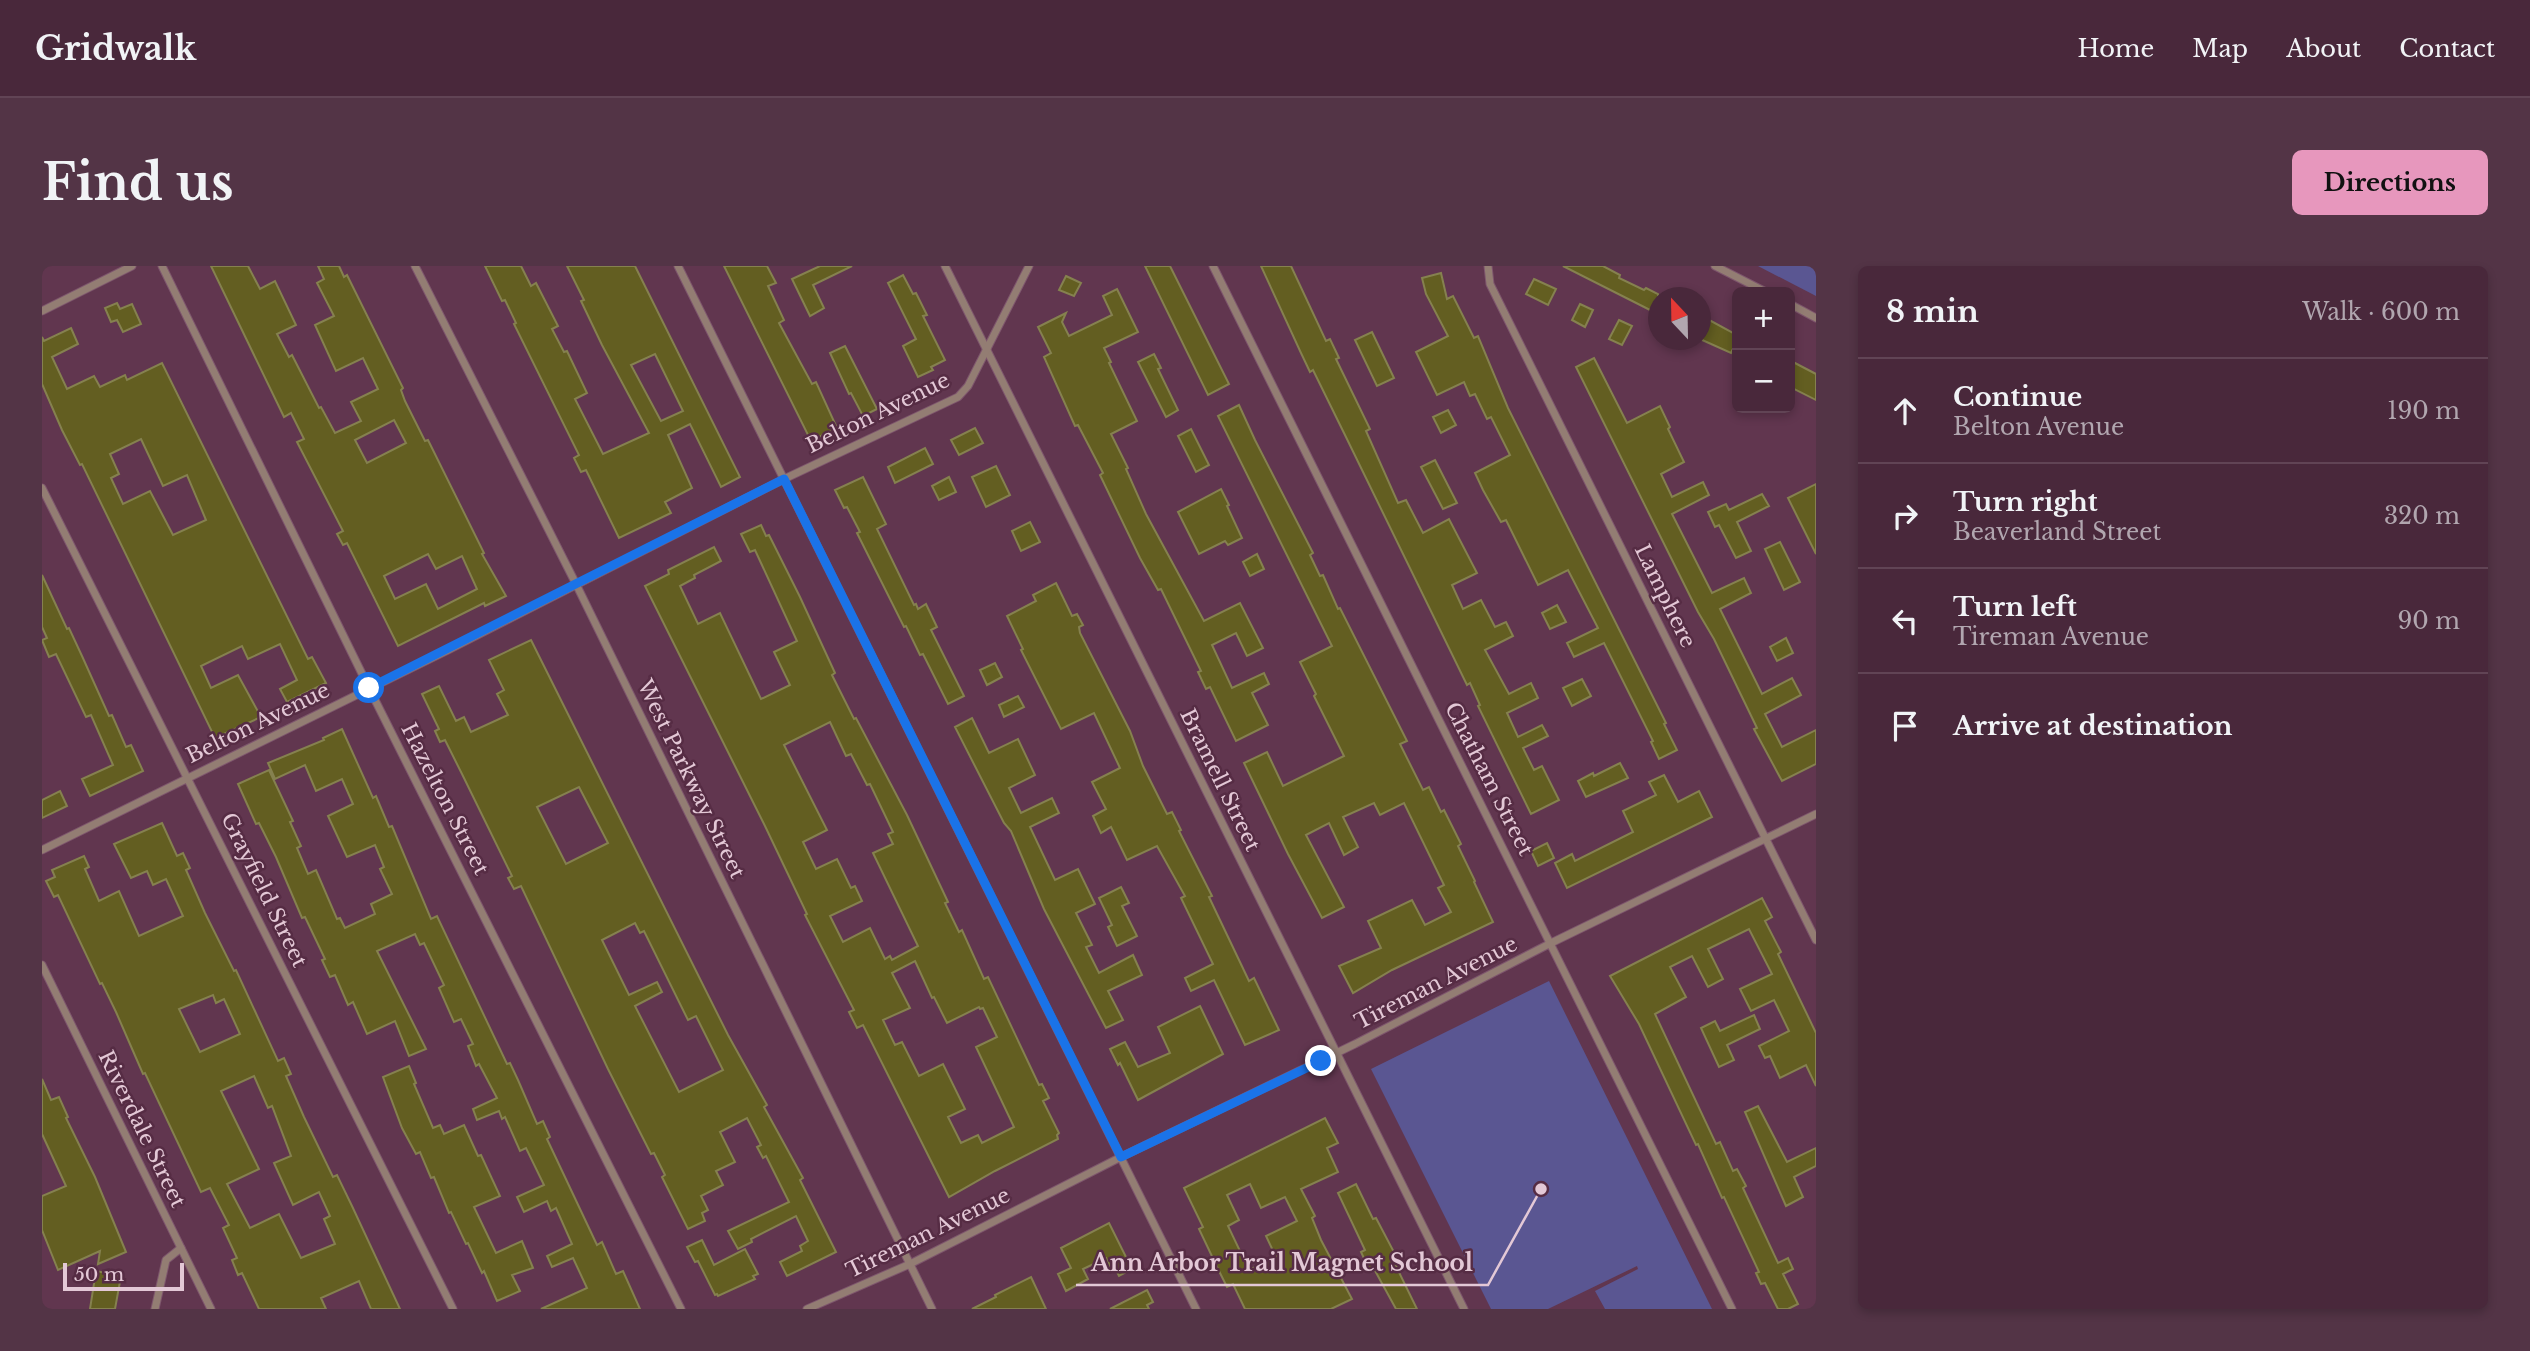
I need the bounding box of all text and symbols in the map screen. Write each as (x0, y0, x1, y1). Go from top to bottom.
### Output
text: Gridwalk (35, 28, 196, 69)
text: Home (2078, 34, 2154, 63)
text: Map (2192, 34, 2248, 63)
text: About (2286, 34, 2361, 63)
text: Contact (2399, 34, 2495, 63)
button: Directions (2292, 150, 2488, 215)
text: Find us (42, 152, 234, 213)
north arrow (1648, 287, 1711, 350)
map controls (1732, 287, 1795, 413)
button: + (1732, 287, 1795, 350)
text: 8 min (1886, 293, 1979, 330)
text: Walk · 600 m (2302, 298, 2460, 326)
button: − (1732, 350, 1795, 413)
street label: Belton Avenue (802, 367, 954, 459)
text: Continue (1953, 381, 2082, 413)
icon: ahead (1886, 392, 1924, 430)
text: 190 m (2387, 397, 2460, 425)
text: Belton Avenue (1953, 413, 2124, 441)
text: Turn right (1953, 486, 2098, 518)
icon: right (1886, 497, 1924, 535)
text: 320 m (2384, 502, 2460, 530)
text: Beaverland Street (1953, 518, 2161, 546)
street label: Lamphere (1629, 540, 1701, 652)
text: Turn left (1953, 591, 2077, 623)
icon: left (1886, 602, 1924, 640)
text: 90 m (2398, 607, 2460, 635)
text: Tireman Avenue (1953, 623, 2149, 651)
route start (353, 672, 384, 703)
street label: West Parkway Street (631, 674, 751, 883)
street label: Belton Avenue (182, 677, 334, 769)
street label: Chatham Street (1439, 698, 1539, 860)
street label: Bramell Street (1174, 705, 1266, 855)
icon: arrive (1886, 707, 1924, 745)
text: Arrive at destination (1953, 710, 2233, 742)
street label: Hazelton Street (396, 719, 495, 879)
street label: Grayfield Street (215, 808, 313, 972)
street label: Tireman Avenue (1350, 931, 1522, 1035)
route end (1305, 1045, 1336, 1076)
street label: Riverdale Street (93, 1046, 191, 1212)
street label: Tireman Avenue (842, 1182, 1014, 1284)
callout: Ann Arbor Trail Magnet School (1076, 1241, 1488, 1285)
text: Ann Arbor Trail Magnet School (1090, 1249, 1473, 1277)
scale bar (63, 1260, 184, 1292)
text: 50 m (74, 1263, 124, 1286)

